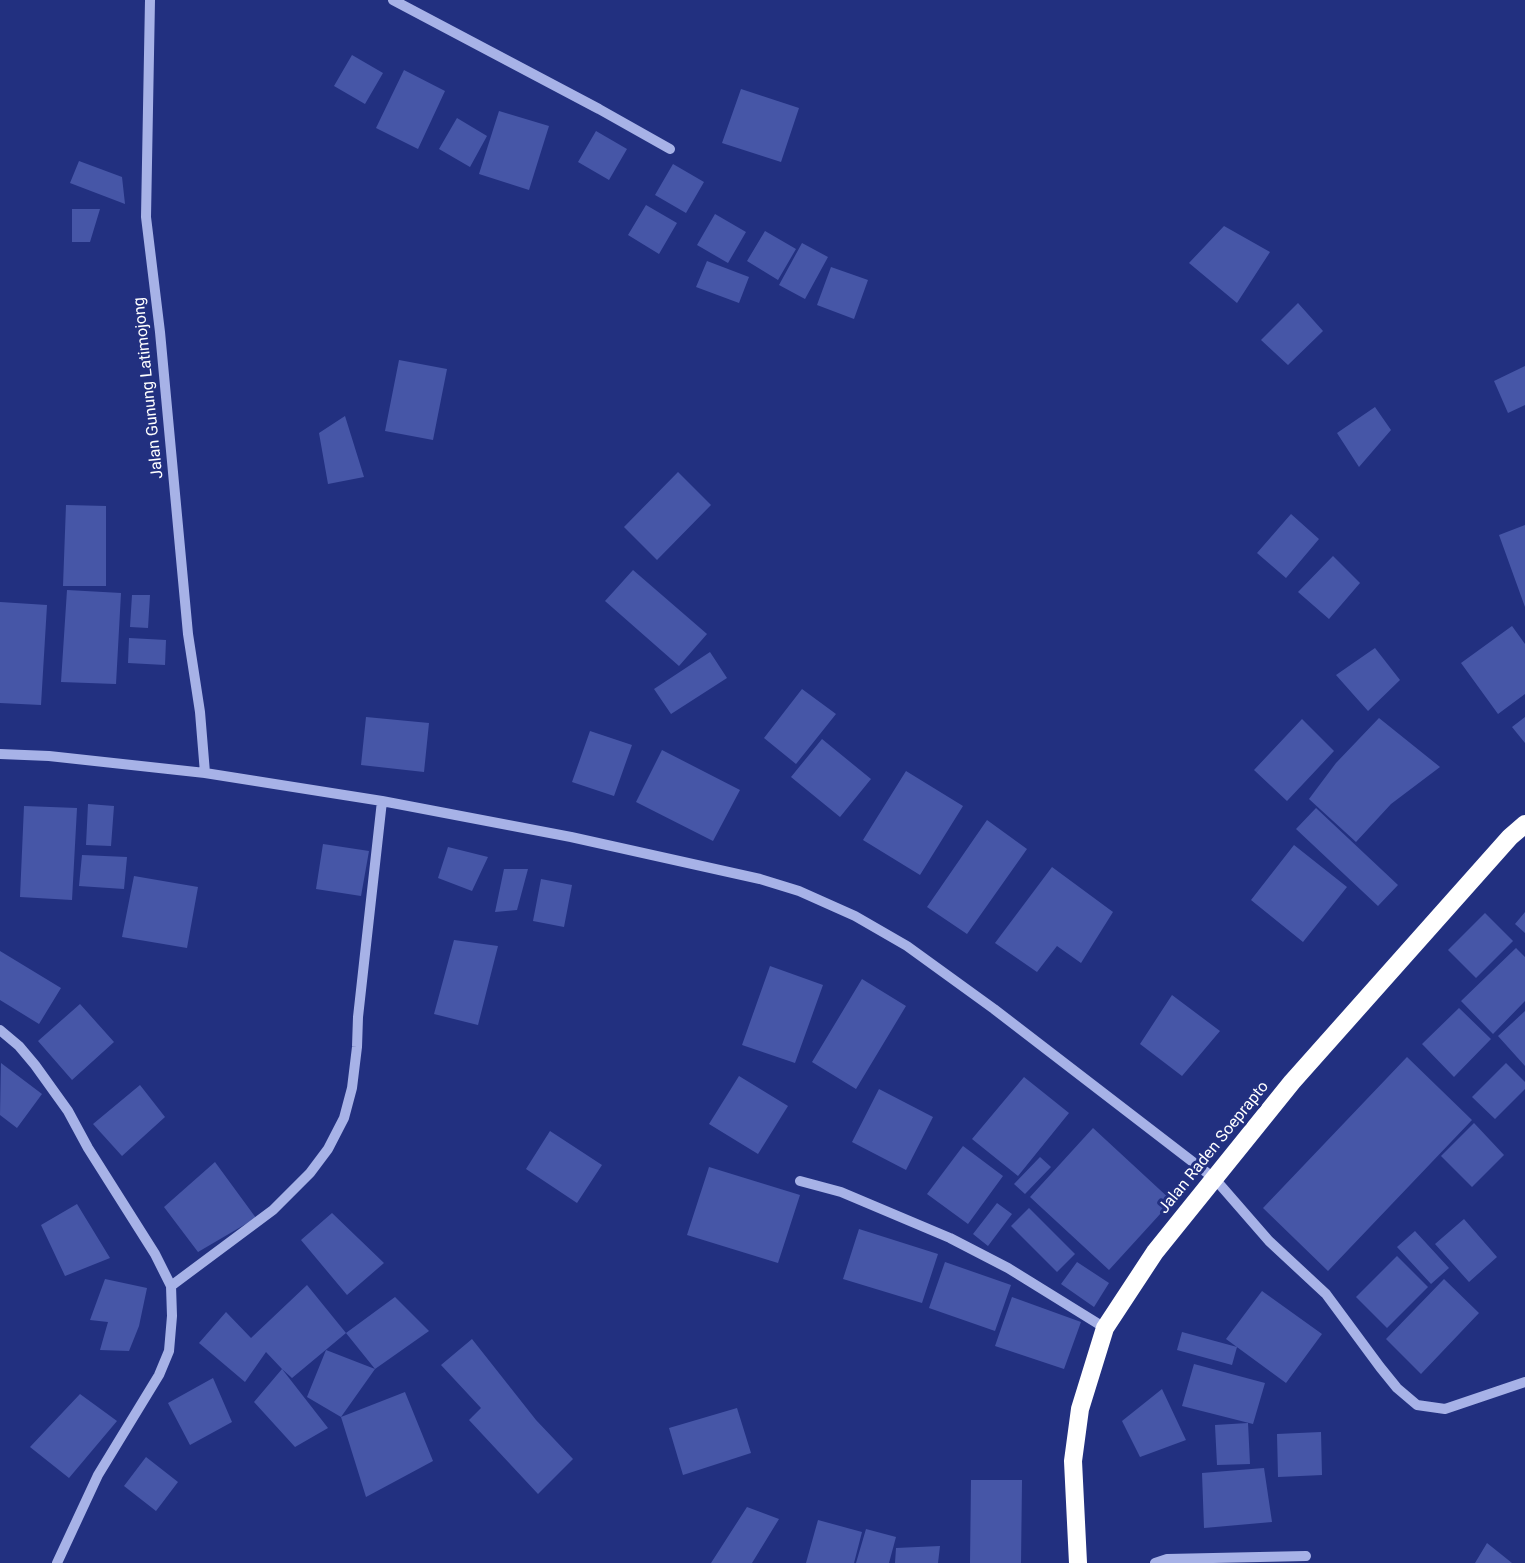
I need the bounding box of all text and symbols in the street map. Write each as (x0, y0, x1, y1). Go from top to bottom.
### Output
street label: Jalan Gunung Latimojong (130, 296, 168, 480)
street label: Jalan Raden Soeprapto (1155, 1078, 1273, 1218)

